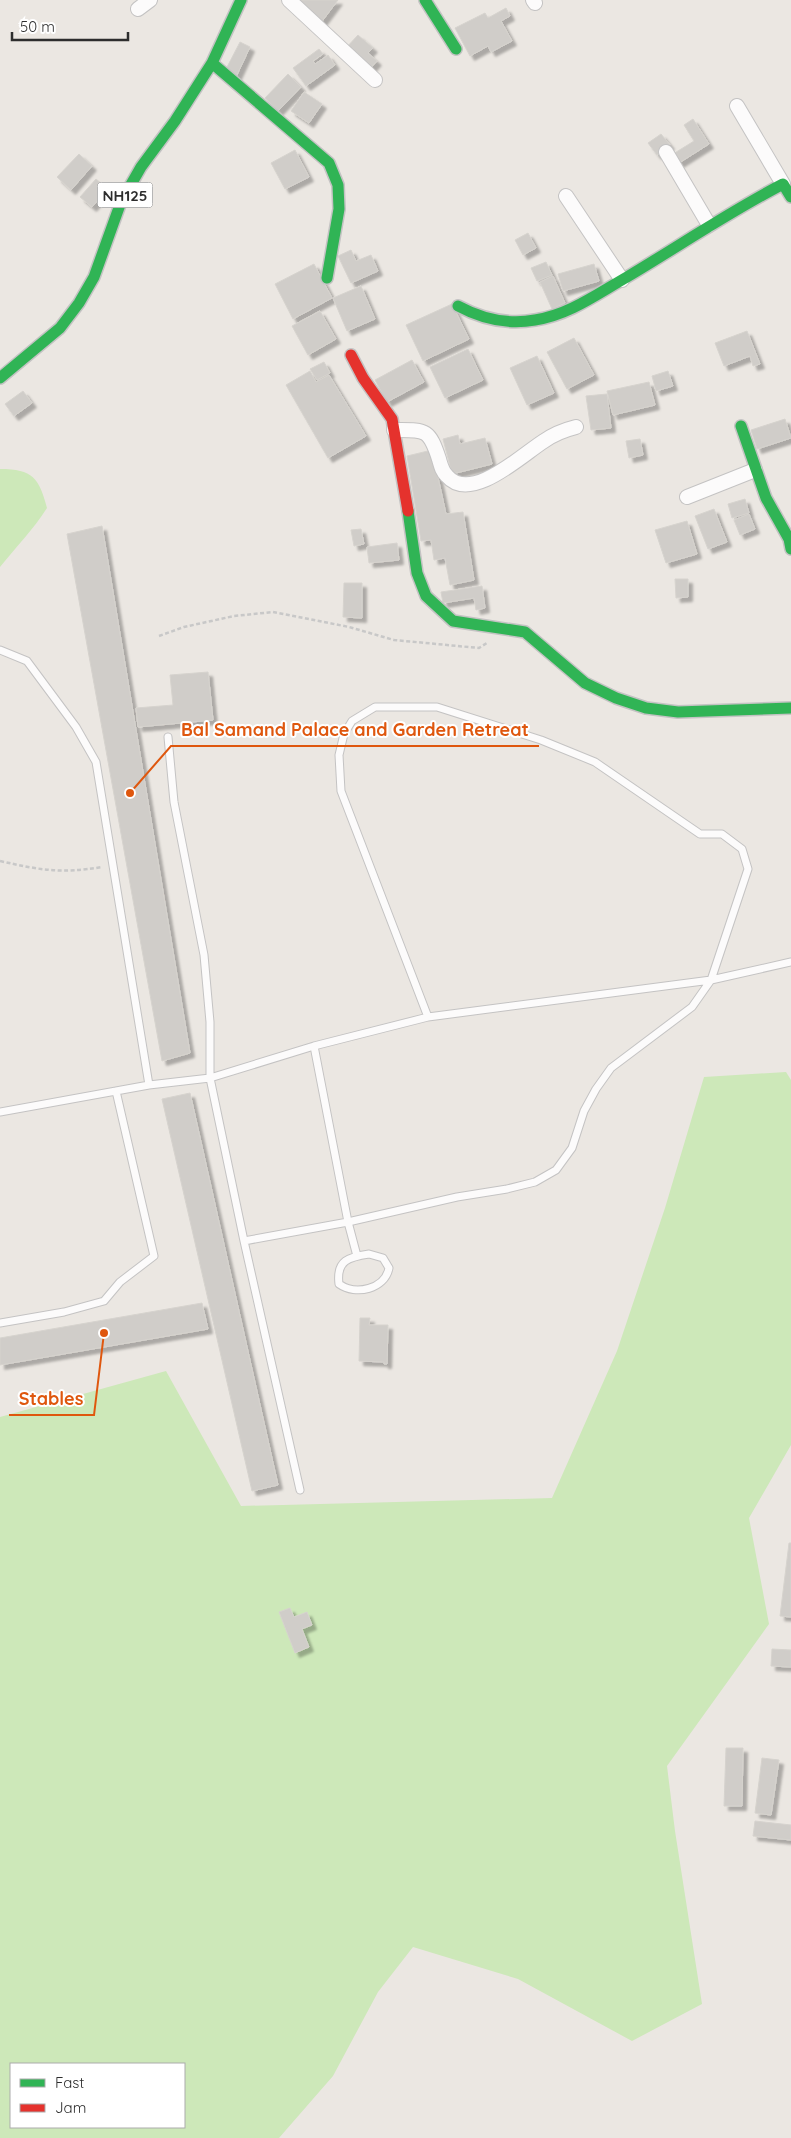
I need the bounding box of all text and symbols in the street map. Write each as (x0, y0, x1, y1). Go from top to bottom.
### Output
scale bar (12, 10, 129, 42)
text: 50 m (20, 17, 55, 36)
road number: NH125 (98, 182, 152, 208)
callout: Bal Samand Palace and Garden Retreat (171, 713, 539, 746)
text: Bal Samand Palace and Garden Retreat (181, 718, 529, 741)
callout: Stables (9, 1382, 94, 1415)
text: Stables (19, 1387, 84, 1410)
legend (10, 2063, 185, 2128)
text: Fast (55, 2073, 84, 2092)
text: Jam (55, 2098, 86, 2117)

